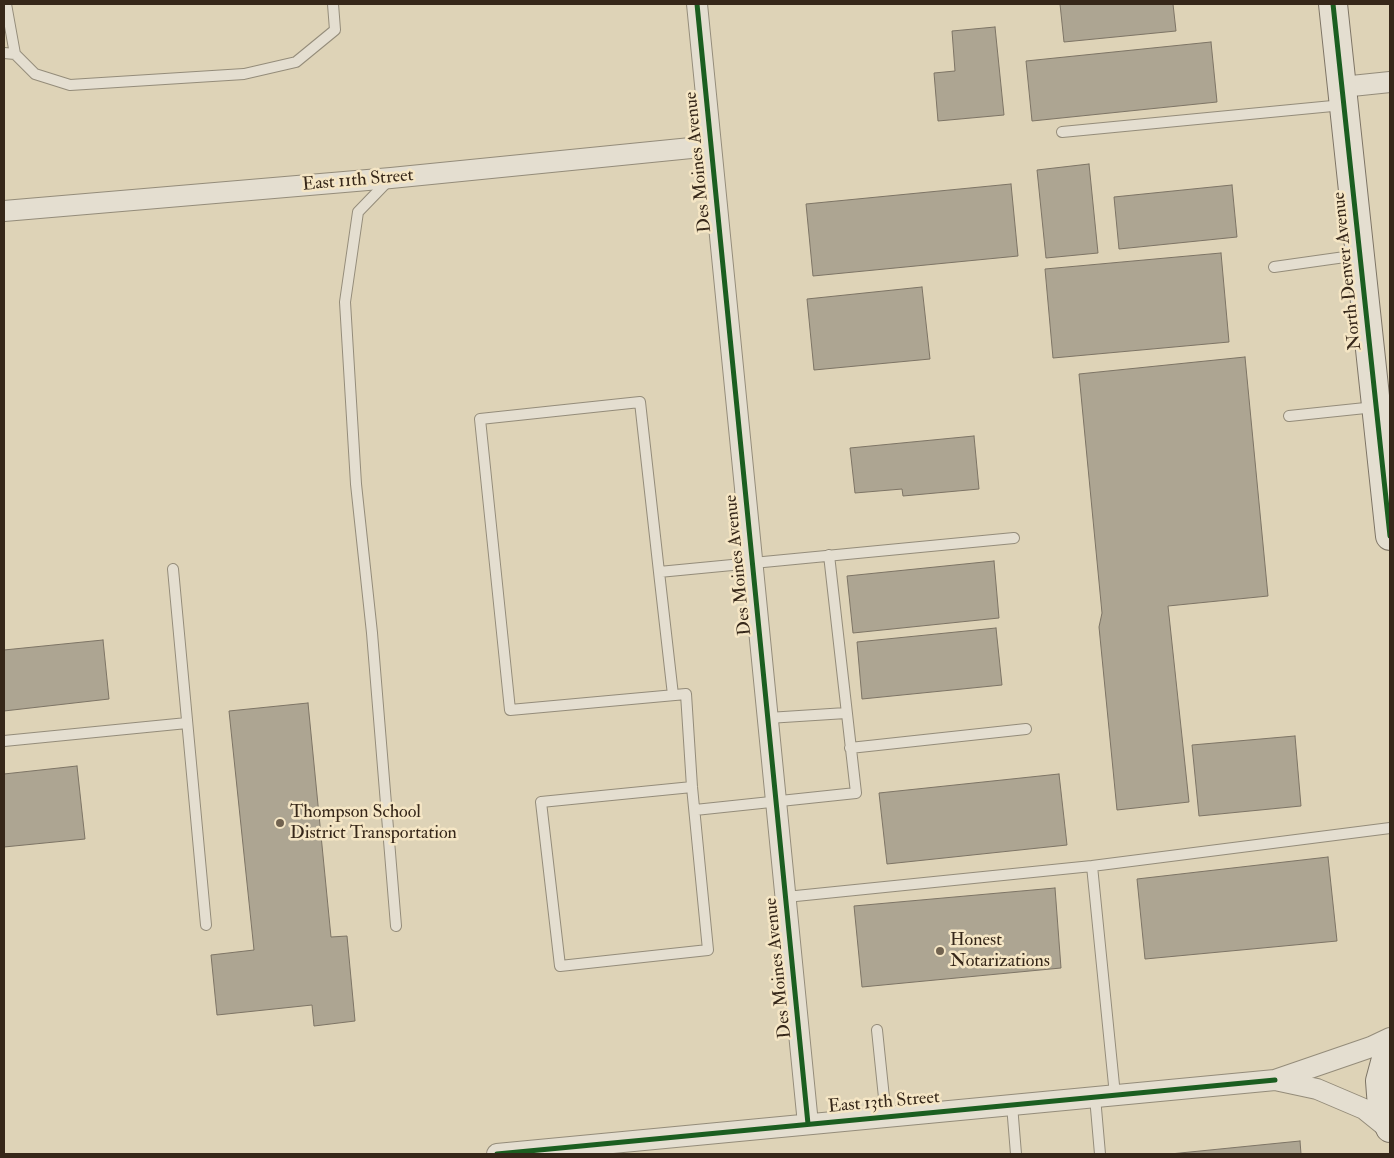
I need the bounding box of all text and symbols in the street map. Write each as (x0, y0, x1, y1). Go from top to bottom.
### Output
street label: Des Moines Avenue (681, 91, 717, 233)
street label: East 11th Street (302, 165, 414, 197)
street label: North Denver Avenue (1329, 191, 1367, 351)
street label: Des Moines Avenue (721, 494, 757, 636)
place label: Thompson School District Transportation (290, 802, 457, 844)
marker: Thompson School District Transportation (274, 817, 286, 829)
street label: Des Moines Avenue (761, 897, 797, 1039)
place label: Honest Notarizations (950, 930, 1050, 972)
marker: Honest Notarizations (934, 945, 946, 957)
street label: East 13th Street (827, 1087, 941, 1119)

